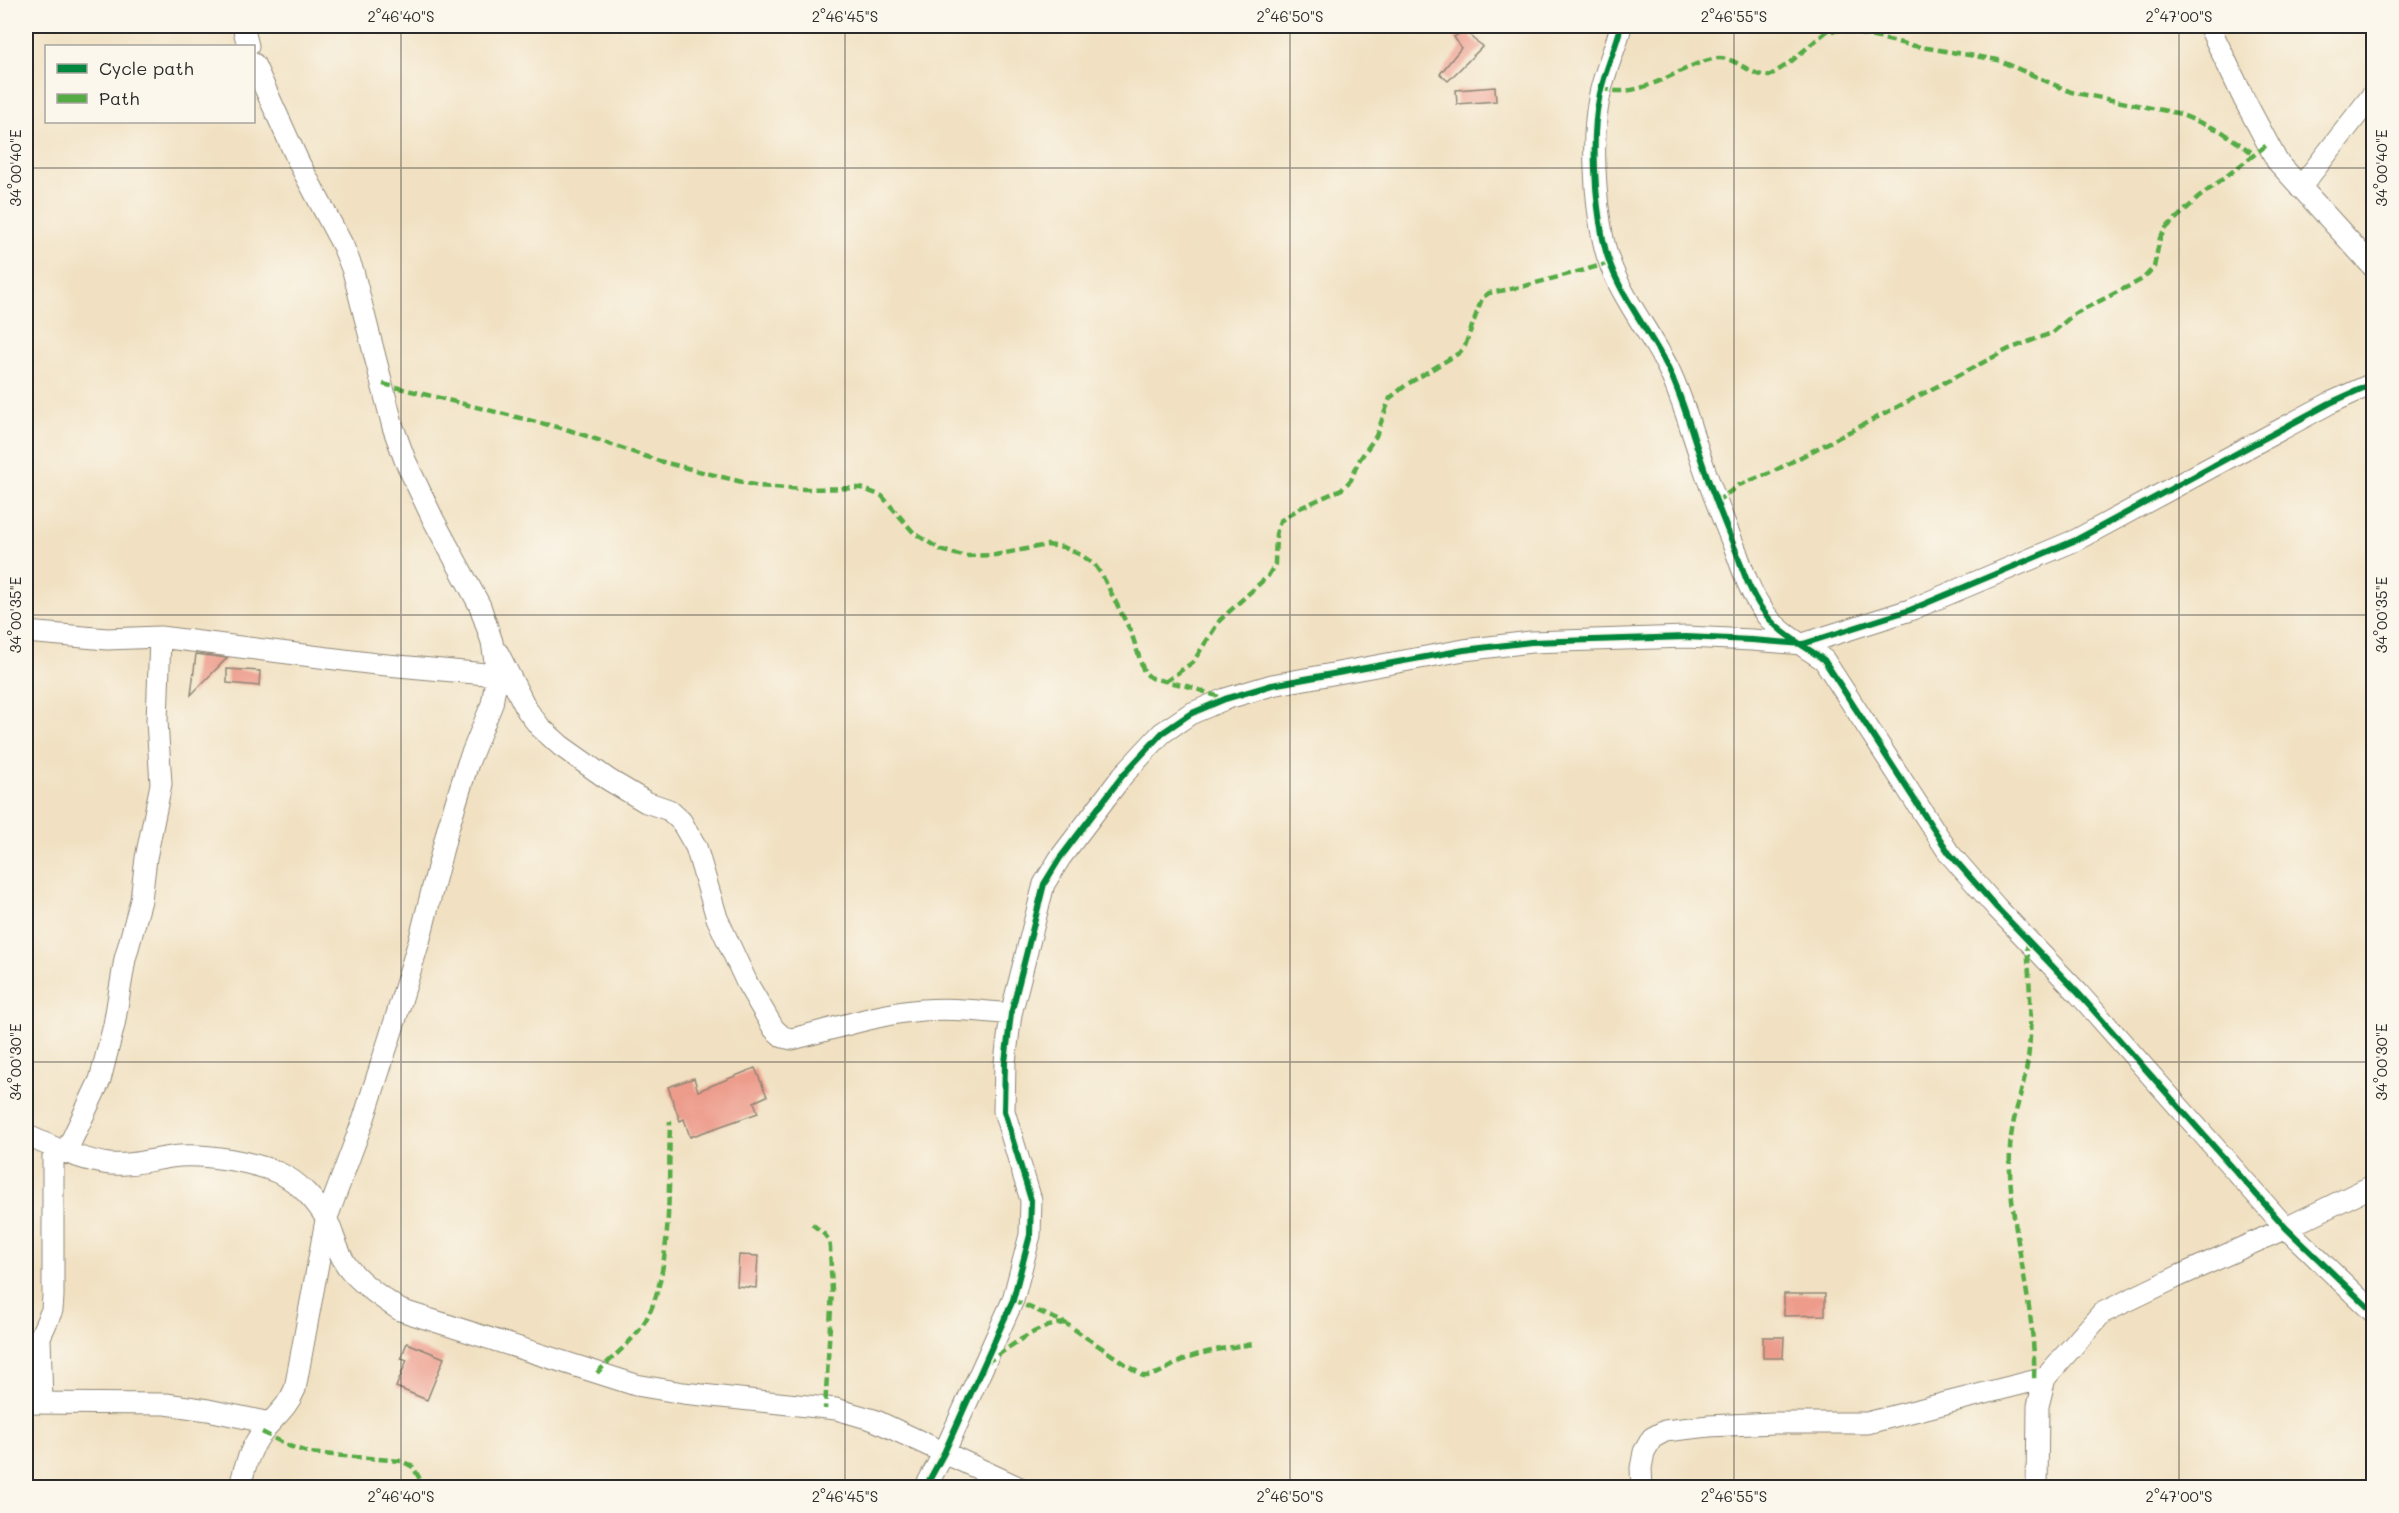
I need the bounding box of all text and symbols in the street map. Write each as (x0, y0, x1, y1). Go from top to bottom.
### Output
text: 2°46'40"S (367, 6, 435, 26)
text: 2°46'45"S (812, 6, 878, 26)
text: 2°46'50"S (1256, 6, 1324, 26)
text: 2°46'55"S (1701, 6, 1767, 26)
text: 2°47'00"S (2146, 6, 2212, 26)
legend (45, 45, 255, 123)
text: Cycle path (99, 56, 194, 80)
text: Path (99, 86, 139, 110)
text: 34°00'40"E (5, 129, 25, 207)
text: 34°00'40"E (2371, 129, 2391, 207)
text: 34°00'35"E (5, 576, 25, 653)
text: 34°00'35"E (2371, 576, 2391, 653)
text: 34°00'30"E (5, 1023, 25, 1101)
text: 34°00'30"E (2371, 1023, 2391, 1101)
text: 2°46'40"S (367, 1486, 435, 1506)
text: 2°46'45"S (812, 1486, 878, 1506)
text: 2°46'50"S (1256, 1486, 1324, 1506)
text: 2°46'55"S (1701, 1486, 1767, 1506)
text: 2°47'00"S (2146, 1486, 2212, 1506)

